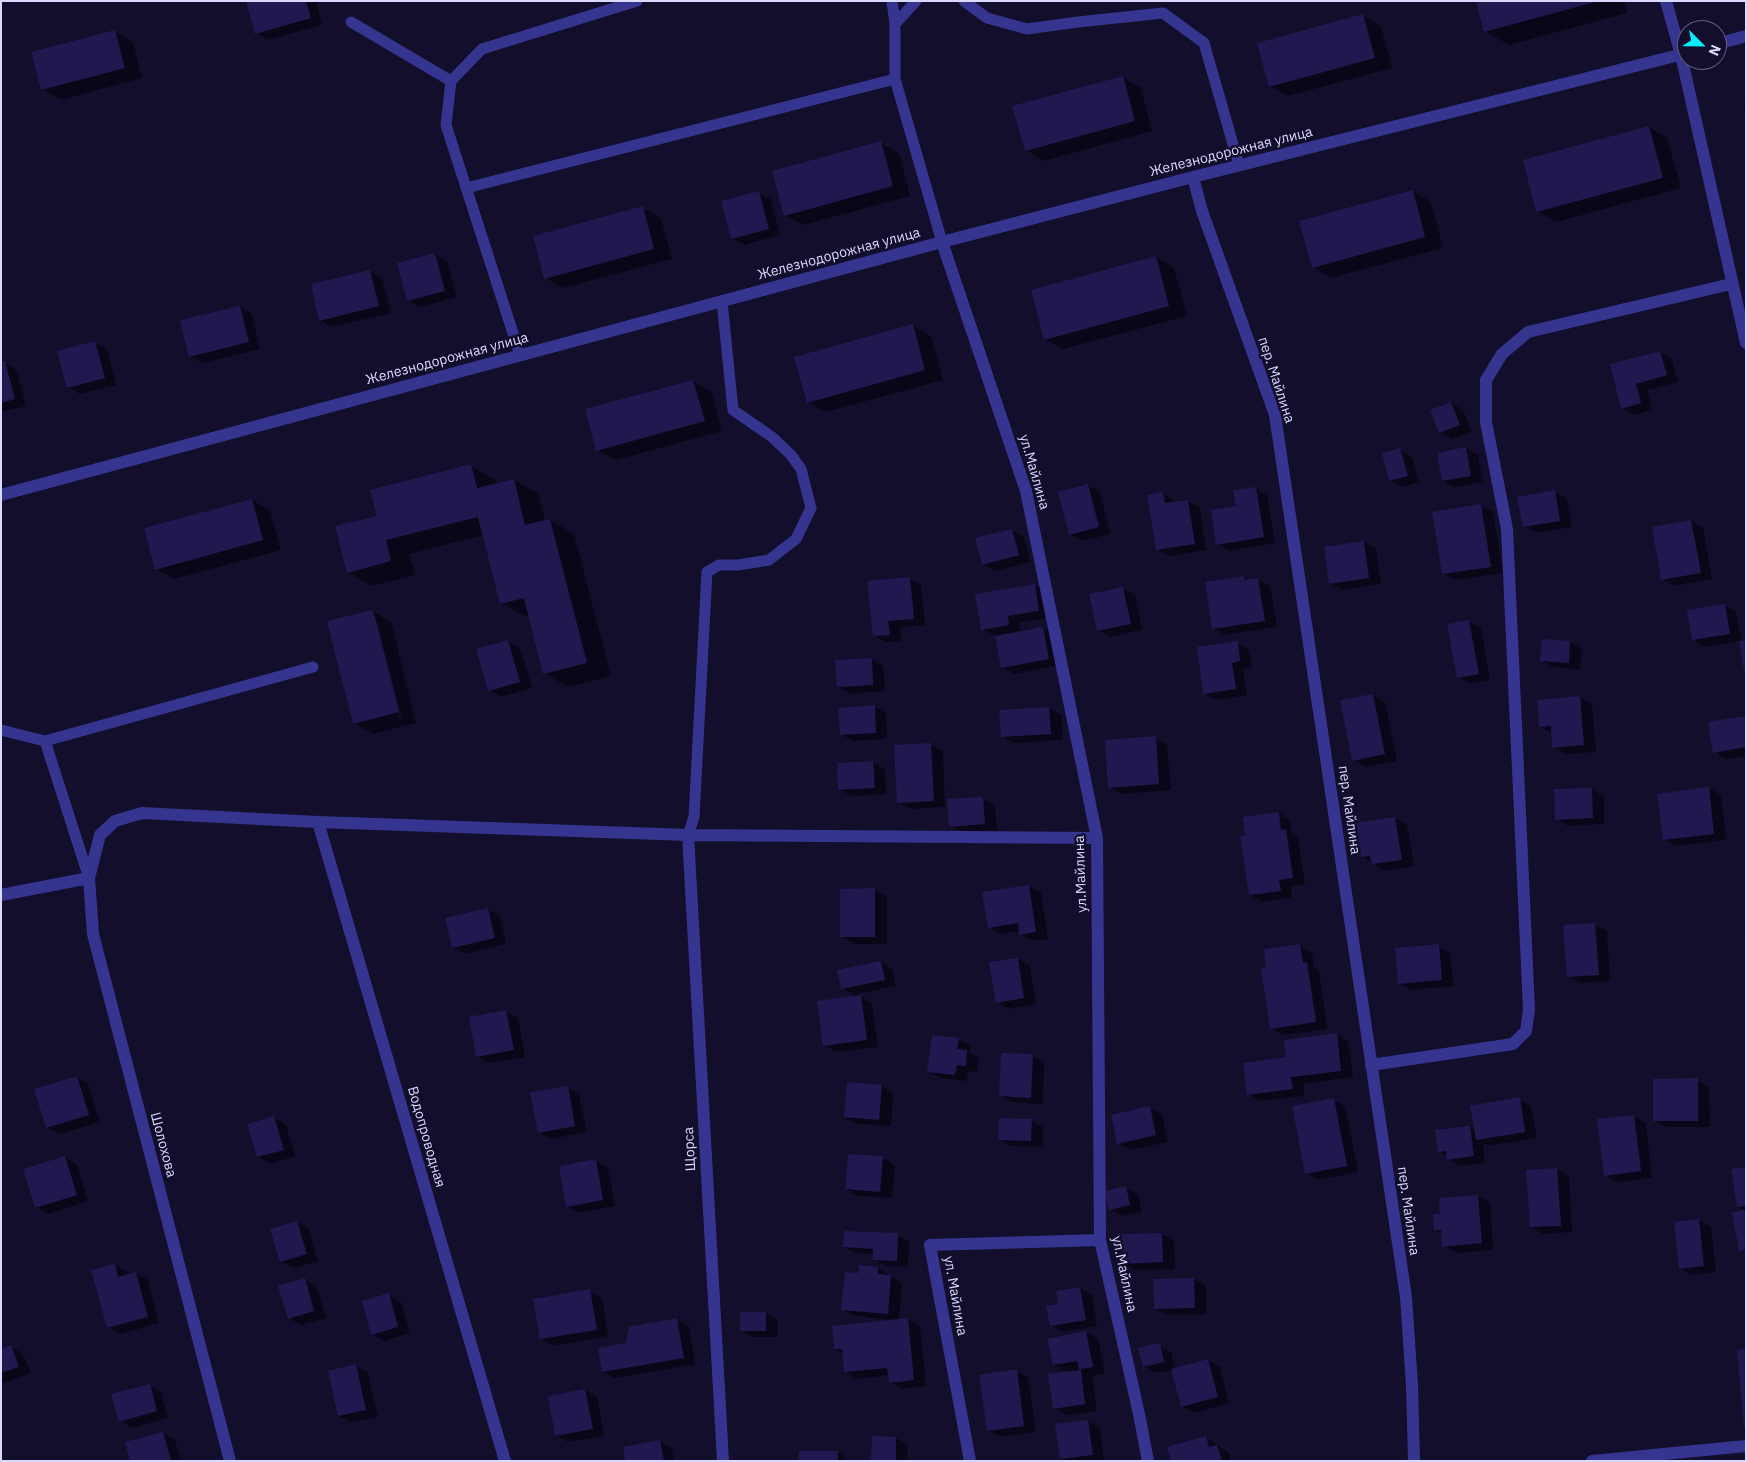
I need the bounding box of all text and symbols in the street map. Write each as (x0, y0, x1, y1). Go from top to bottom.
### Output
north arrow (1677, 20, 1727, 70)
text: N (1705, 42, 1725, 59)
street label: Железнодорожная улица (1148, 124, 1314, 180)
street label: Железнодорожная улица (756, 224, 922, 284)
street label: Железнодорожная улица (364, 329, 530, 389)
street label: пер. Майлина (1254, 335, 1298, 425)
street label: ул.Майлина (1015, 432, 1053, 512)
street label: пер. Майлина (1334, 764, 1364, 856)
street label: ул.Майлина (1071, 835, 1091, 913)
street label: Водопроводная (404, 1085, 448, 1189)
street label: Шолохова (146, 1111, 180, 1179)
street label: Щорса (680, 1126, 700, 1172)
street label: пер. Майлина (1393, 1165, 1423, 1257)
street label: ул.Майлина (1108, 1234, 1140, 1314)
street label: ул. Майлина (940, 1255, 970, 1337)

